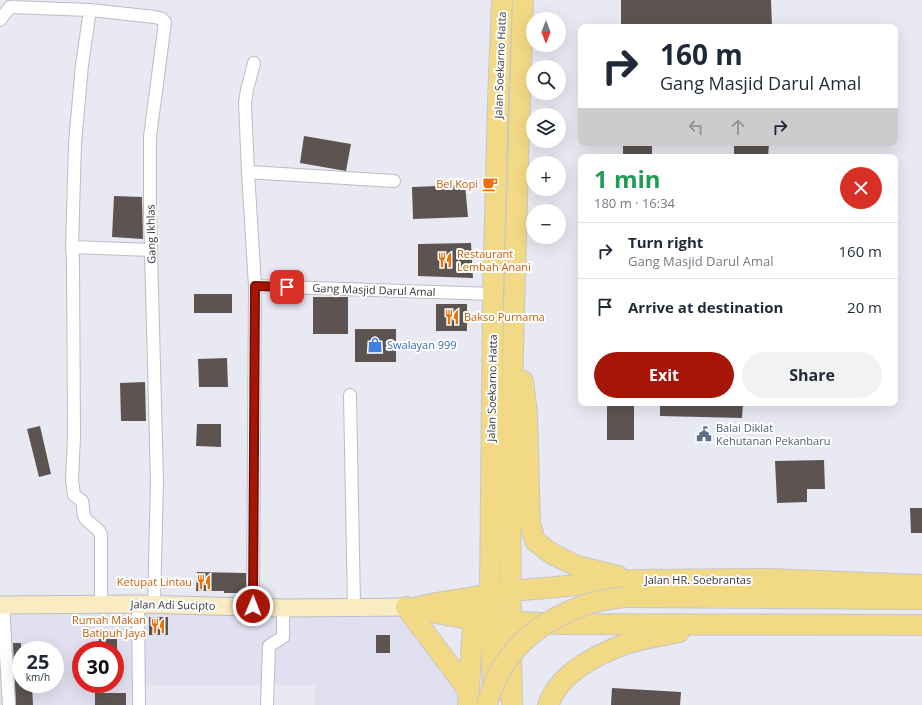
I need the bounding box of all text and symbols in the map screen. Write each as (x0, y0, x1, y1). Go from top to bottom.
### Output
street label: Jalan Soekarno Hatta (490, 11, 509, 120)
north arrow (526, 12, 566, 52)
map controls (526, 12, 566, 244)
text: 160 m (660, 35, 743, 73)
icon: right (594, 40, 646, 92)
button: search (526, 60, 566, 100)
text: Gang Masjid Darul Amal (660, 71, 861, 95)
button: layers (526, 108, 566, 148)
icon: left (685, 116, 707, 138)
icon: ahead (727, 116, 749, 138)
icon: right (769, 116, 791, 138)
button: + (526, 156, 566, 196)
text: 1 min (594, 162, 661, 195)
button: close (840, 167, 882, 209)
cafe icon: Bel Kopi (481, 175, 499, 193)
place label: Bel Kopi (436, 176, 478, 191)
text: 180 m · 16:34 (594, 194, 675, 212)
street label: Gang Ikhlas (142, 204, 159, 264)
button: − (526, 204, 566, 244)
text: Turn right (628, 232, 703, 252)
icon: right (594, 240, 616, 262)
text: 160 m (838, 241, 882, 261)
place label: Restaurant Lembah Anani (457, 246, 531, 274)
restaurant icon: Restaurant Lembah Anani (436, 251, 454, 269)
text: Gang Masjid Darul Amal (628, 252, 773, 270)
pin (270, 270, 304, 304)
icon: arrive (276, 276, 298, 298)
street label: Gang Masjid Darul Amal (312, 280, 436, 299)
icon: arrive (594, 296, 616, 318)
text: Arrive at destination (628, 297, 783, 317)
text: 20 m (847, 297, 882, 317)
restaurant icon: Bakso Purnama (443, 308, 461, 326)
place label: Bakso Purnama (464, 309, 545, 324)
street label: Jalan Soekarno Hatta (483, 334, 500, 443)
shop icon: Swalayan 999 (366, 336, 384, 354)
place label: Swalayan 999 (387, 337, 457, 352)
button: Exit (594, 352, 734, 398)
button: Share (742, 352, 882, 398)
place label: Balai Diklat Kehutanan Pekanbaru (716, 420, 830, 448)
public building icon: Balai Diklat Kehutanan Pekanbaru (695, 425, 713, 443)
street label: Jalan HR. Soebrantas (644, 572, 751, 587)
restaurant icon: Ketupat Lintau (195, 573, 213, 591)
place label: Ketupat Lintau (117, 574, 192, 589)
position arrow (232, 585, 274, 627)
street label: Jalan Adi Sucipto (129, 596, 216, 613)
place label: Rumah Makan Batipuh Jaya (72, 612, 146, 640)
restaurant icon: Rumah Makan Batipuh Jaya (149, 617, 167, 635)
speed limit sign: 30 (72, 641, 124, 693)
text: 25 (27, 648, 49, 675)
text: km/h (26, 670, 50, 684)

